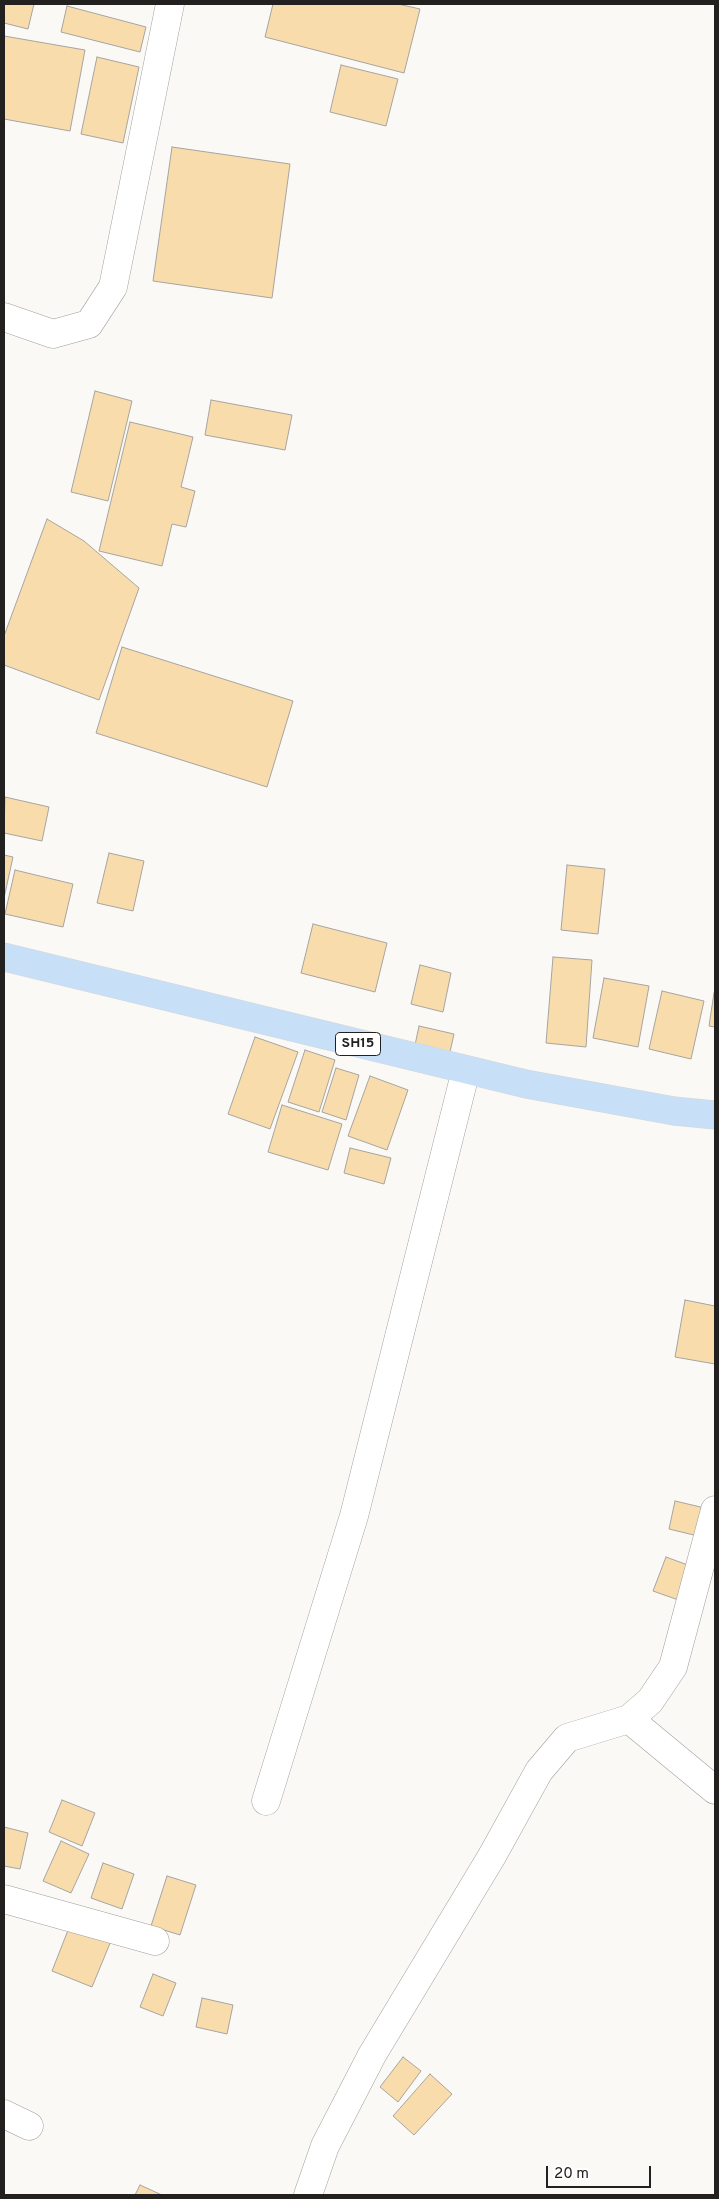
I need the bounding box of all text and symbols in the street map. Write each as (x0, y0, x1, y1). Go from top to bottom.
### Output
road number: SH15 (336, 1032, 380, 1056)
scale bar (549, 2156, 654, 2188)
text: 20 m (554, 2165, 589, 2184)

